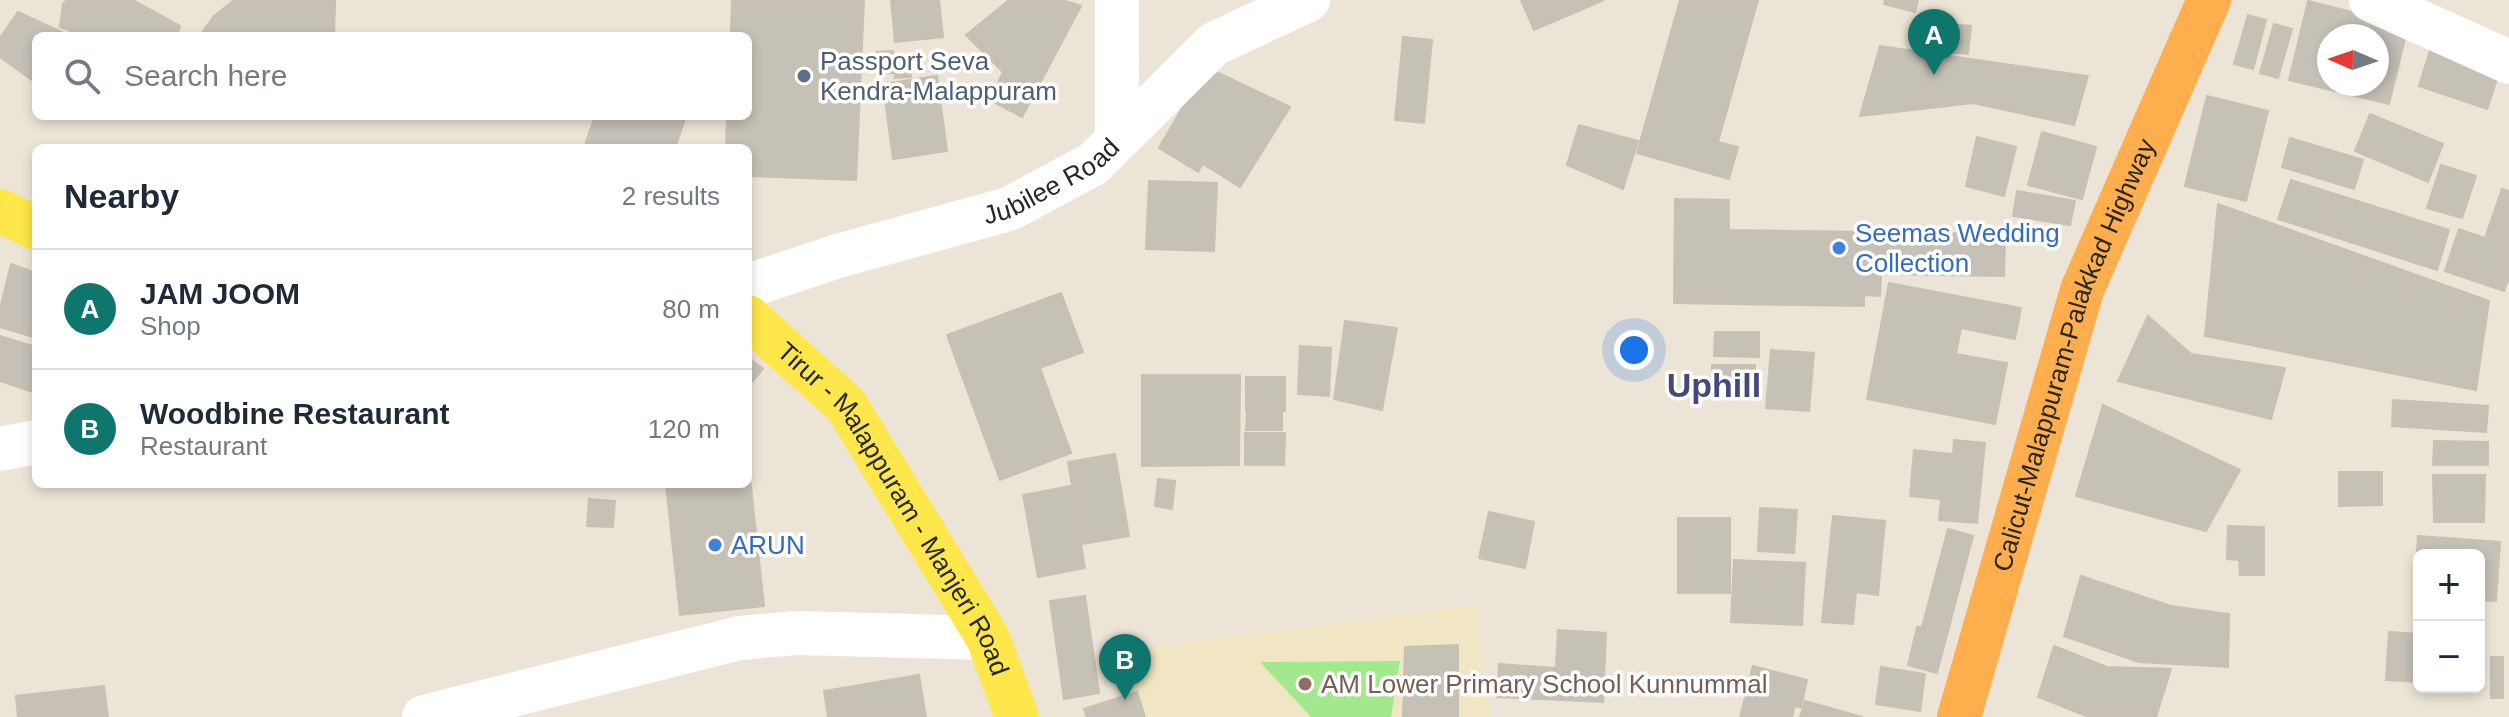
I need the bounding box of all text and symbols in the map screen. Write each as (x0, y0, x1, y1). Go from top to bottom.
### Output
pin: A (1908, 9, 1960, 75)
north arrow (2317, 24, 2389, 96)
search box (32, 32, 752, 120)
place label: Passport Seva Kendra-Malappuram (820, 46, 1057, 106)
icon: search (60, 54, 104, 98)
text: Search here (124, 59, 287, 92)
marker: Passport Seva Kendra-Malappuram (795, 67, 813, 85)
street label: Jubilee Road (980, 132, 1125, 230)
street label: Calicut-Malappuram-Palakkad Highway (1987, 134, 2161, 575)
text: Nearby (64, 177, 179, 215)
text: 2 results (622, 181, 720, 211)
place label: Seemas Wedding Collection (1855, 218, 2060, 278)
marker: Seemas Wedding Collection (1830, 239, 1848, 257)
text: JAM JOOM (140, 277, 300, 310)
text: A (81, 294, 99, 324)
text: 80 m (662, 294, 720, 324)
text: Shop (140, 311, 201, 341)
your location (1614, 330, 1654, 370)
street label: Tirur - Malappuram - Manjeri Road (771, 336, 1015, 679)
district label: Uphill (1667, 366, 1761, 404)
text: Woodbine Restaurant (140, 397, 449, 430)
text: B (81, 414, 99, 444)
text: 120 m (648, 414, 720, 444)
text: Restaurant (140, 431, 267, 461)
place label: ARUN (731, 530, 805, 560)
marker: ARUN (706, 536, 724, 554)
map controls (2413, 549, 2485, 693)
button: + (2413, 549, 2485, 621)
button: − (2413, 621, 2485, 693)
pin: B (1099, 634, 1151, 700)
place label: AM Lower Primary School Kunnummal (1321, 669, 1768, 699)
marker: AM Lower Primary School Kunnummal (1296, 675, 1314, 693)

